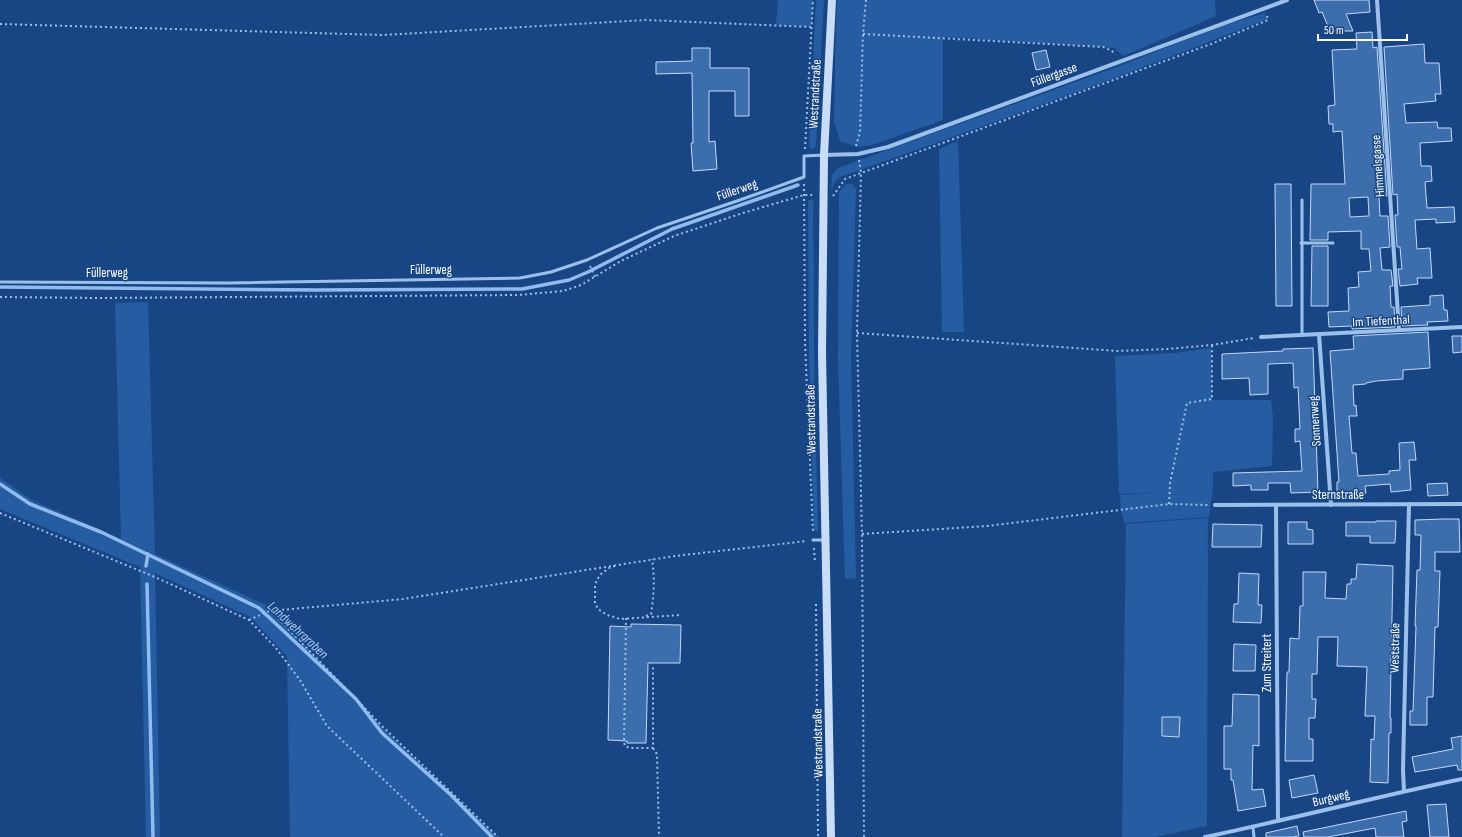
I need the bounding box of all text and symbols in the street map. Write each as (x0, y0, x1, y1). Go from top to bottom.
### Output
scale bar (1318, 16, 1407, 42)
text: 50 m (1324, 23, 1344, 38)
street label: Westrandstraße (805, 59, 825, 129)
street label: Füllergasse (1029, 59, 1079, 91)
street label: Himmelsgasse (1368, 134, 1388, 198)
street label: Füllerweg (715, 176, 759, 204)
street label: Füllerweg (410, 262, 452, 278)
street label: Füllerweg (86, 265, 128, 281)
street label: Im Tiefenthal (1352, 312, 1410, 330)
street label: Westrandstraße (802, 384, 820, 454)
street label: Sonnenweg (1305, 395, 1325, 447)
street label: Sternstraße (1312, 487, 1364, 503)
water label: Landwehrgraben (264, 598, 332, 663)
street label: Weststraße (1387, 623, 1403, 673)
street label: Zum Streitert (1259, 634, 1275, 692)
street label: Westrandstraße (809, 708, 827, 778)
street label: Burgweg (1311, 786, 1351, 810)

